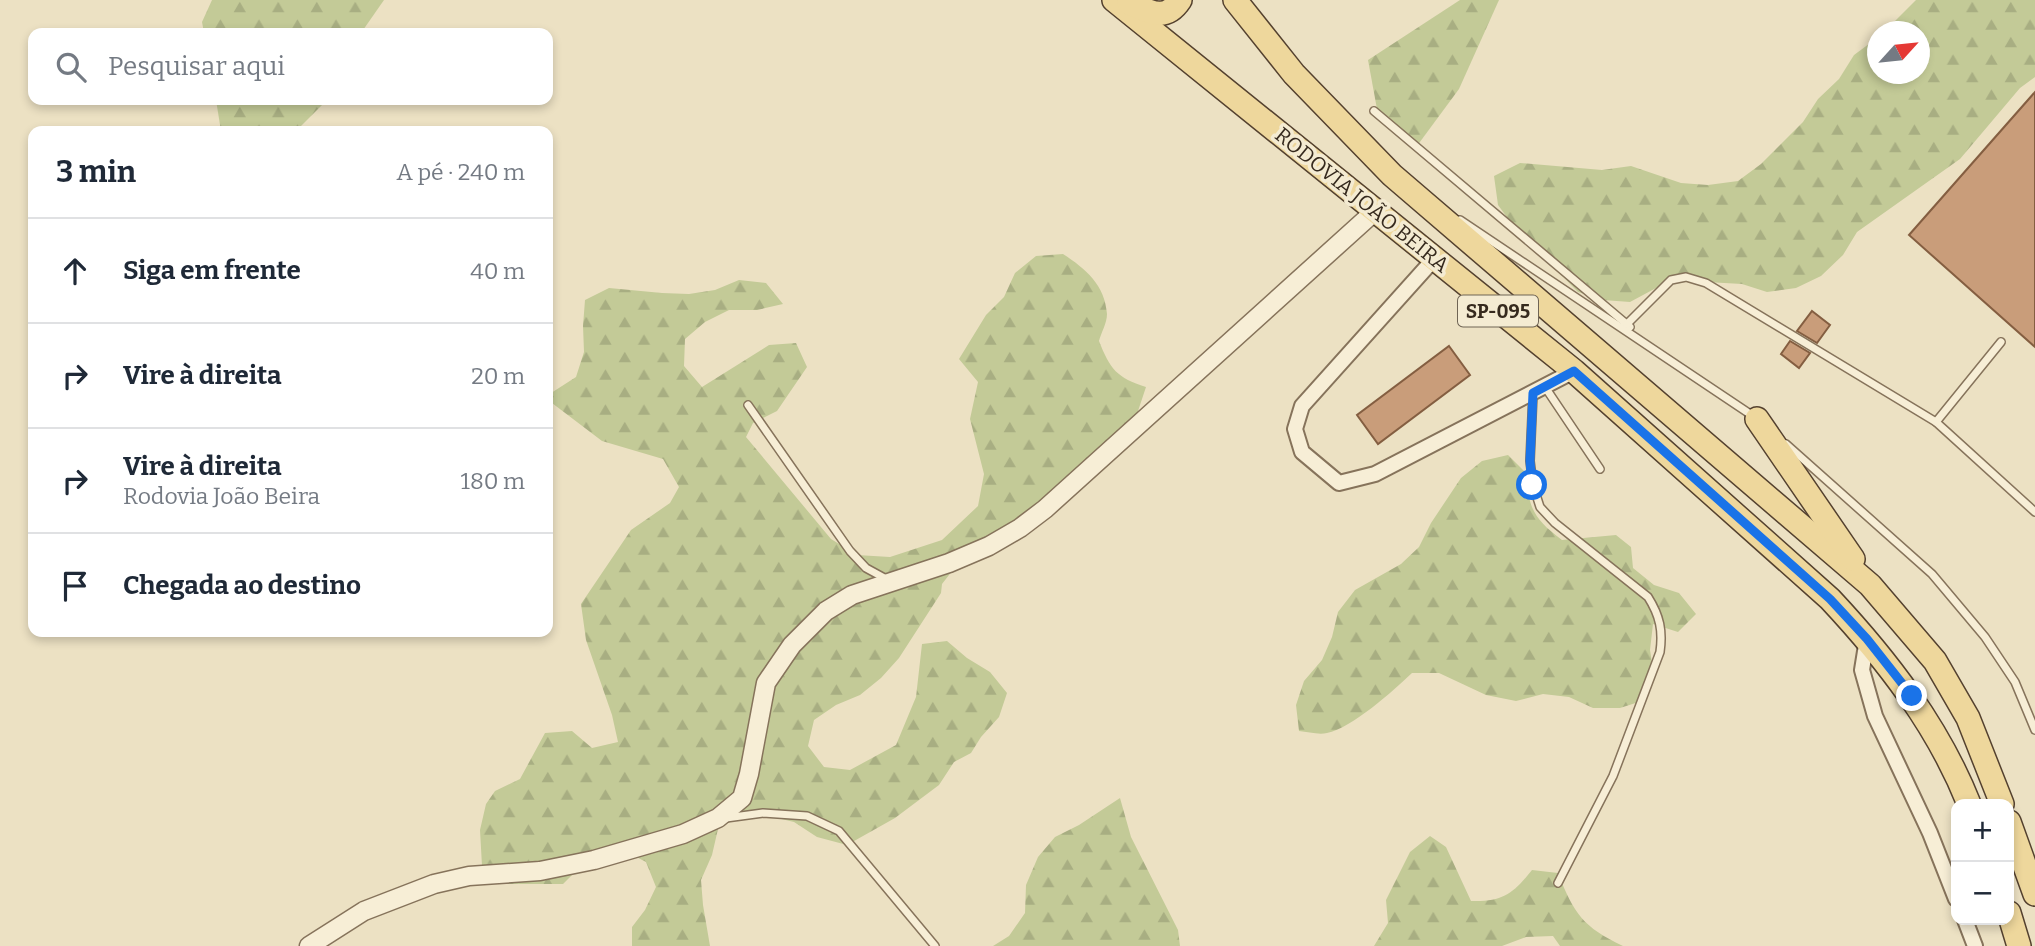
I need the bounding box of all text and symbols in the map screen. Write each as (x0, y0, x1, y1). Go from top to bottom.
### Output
north arrow (1867, 21, 1930, 84)
search box (28, 28, 553, 105)
icon: search (52, 48, 90, 86)
text: Pesquisar aqui (108, 51, 285, 82)
street label: RODOVIA JOÃO BEIRA (1270, 122, 1454, 278)
text: 3 min (56, 154, 136, 190)
text: A pé · 240 m (396, 158, 525, 186)
icon: ahead (56, 252, 94, 290)
text: Siga em frente (123, 255, 301, 286)
text: 40 m (470, 257, 525, 285)
road number: SP-095 (1458, 296, 1538, 326)
icon: right (56, 357, 94, 395)
text: Vire à direita (123, 360, 282, 391)
text: 20 m (471, 362, 525, 390)
text: Vire à direita (123, 451, 282, 482)
icon: right (56, 462, 94, 500)
text: 180 m (461, 467, 525, 495)
route start (1516, 469, 1547, 500)
text: Rodovia João Beira (123, 482, 320, 510)
icon: arrive (56, 567, 94, 605)
text: Chegada ao destino (123, 570, 361, 601)
route end (1896, 680, 1927, 711)
map controls (1951, 799, 2014, 925)
button: + (1951, 799, 2014, 862)
button: − (1951, 862, 2014, 925)

